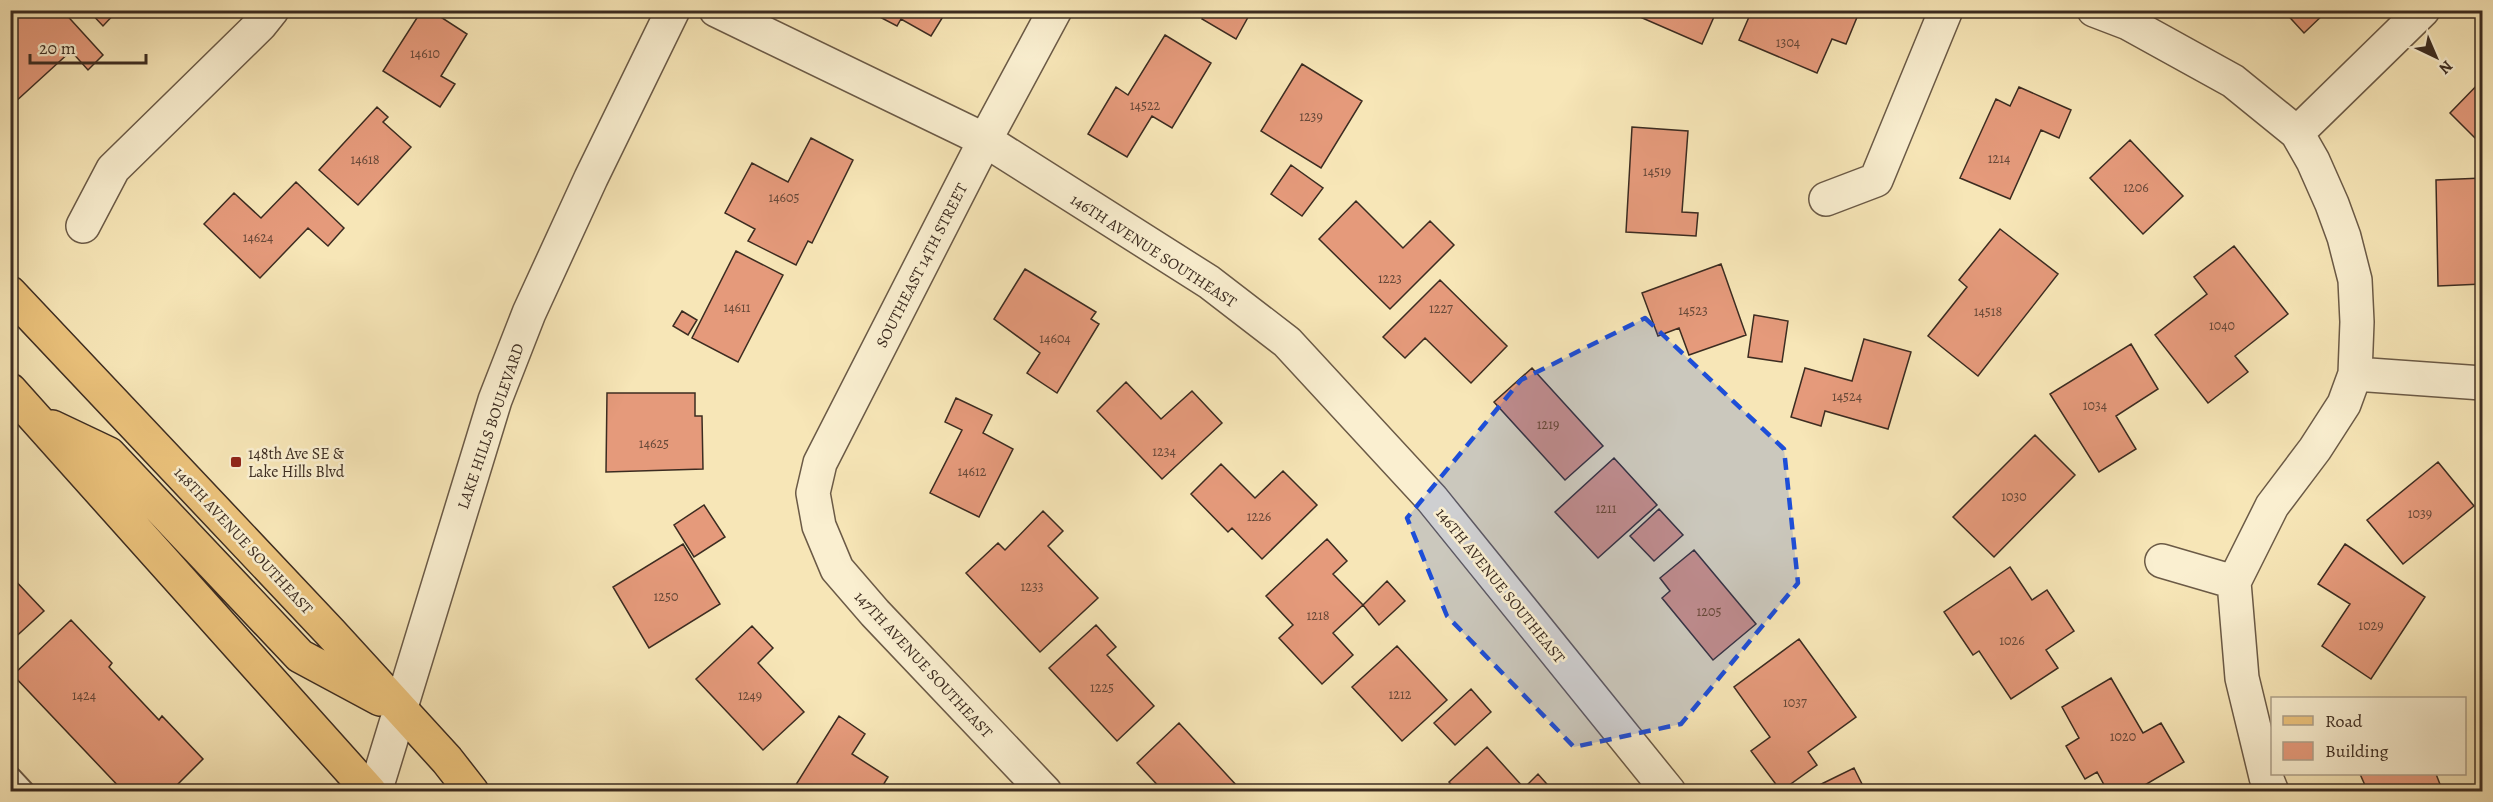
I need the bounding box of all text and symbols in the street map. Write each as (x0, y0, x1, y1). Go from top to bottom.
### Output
scale bar (30, 27, 146, 65)
north arrow (2406, 27, 2466, 87)
house number: 1304 (1776, 33, 1800, 52)
text: 20 m (39, 36, 76, 60)
house number: 14610 (410, 44, 440, 63)
text: N (2434, 55, 2458, 79)
house number: 14522 (1130, 96, 1161, 115)
house number: 1239 (1299, 107, 1323, 126)
house number: 1214 (1988, 149, 2010, 168)
house number: 14618 (350, 150, 380, 169)
house number: 14519 (1643, 162, 1671, 181)
house number: 1206 (2123, 178, 2149, 197)
street label: SOUTHEAST 14TH STREET (871, 179, 973, 351)
house number: 14605 (768, 188, 800, 207)
street label: 146TH AVENUE SOUTHEAST (1066, 189, 1241, 313)
house number: 14624 (243, 228, 273, 247)
house number: 1223 (1378, 269, 1402, 288)
house number: 14611 (723, 298, 751, 317)
house number: 1227 (1429, 299, 1453, 318)
house number: 14523 (1678, 301, 1708, 320)
house number: 14518 (1974, 302, 2003, 321)
house number: 1040 (2209, 316, 2235, 335)
house number: 14604 (1039, 329, 1071, 348)
street label: LAKE HILLS BOULEVARD (452, 340, 530, 512)
house number: 14524 (1832, 387, 1862, 406)
house number: 1034 (2083, 396, 2107, 415)
house number: 1219 (1537, 415, 1559, 434)
house number: 14625 (639, 434, 669, 453)
house number: 1234 (1152, 442, 1176, 461)
place label: 148th Ave SE & Lake Hills Blvd (248, 443, 345, 483)
marker: 148th Ave SE & Lake Hills Blvd (229, 455, 243, 469)
street label: 148TH AVENUE SOUTHEAST (169, 462, 318, 620)
house number: 14612 (957, 462, 987, 481)
house number: 1030 (2001, 487, 2027, 506)
house number: 1211 (1595, 499, 1617, 518)
street label: 146TH AVENUE SOUTHEAST (1431, 503, 1570, 668)
house number: 1039 (2408, 504, 2432, 523)
house number: 1226 (1247, 507, 1271, 526)
house number: 1233 (1020, 577, 1044, 596)
street label: 147TH AVENUE SOUTHEAST (849, 586, 998, 743)
house number: 1250 (654, 587, 678, 606)
house number: 1205 (1697, 602, 1721, 621)
house number: 1218 (1306, 606, 1330, 625)
house number: 1029 (2358, 616, 2384, 635)
house number: 1026 (1999, 631, 2025, 650)
house number: 1225 (1090, 678, 1114, 697)
house number: 1212 (1389, 685, 1412, 704)
house number: 1424 (72, 686, 96, 705)
house number: 1249 (738, 686, 762, 705)
house number: 1037 (1783, 693, 1807, 712)
legend (2271, 697, 2466, 775)
text: Road (2325, 709, 2363, 733)
house number: 1020 (2110, 727, 2136, 746)
text: Building (2325, 739, 2389, 763)

